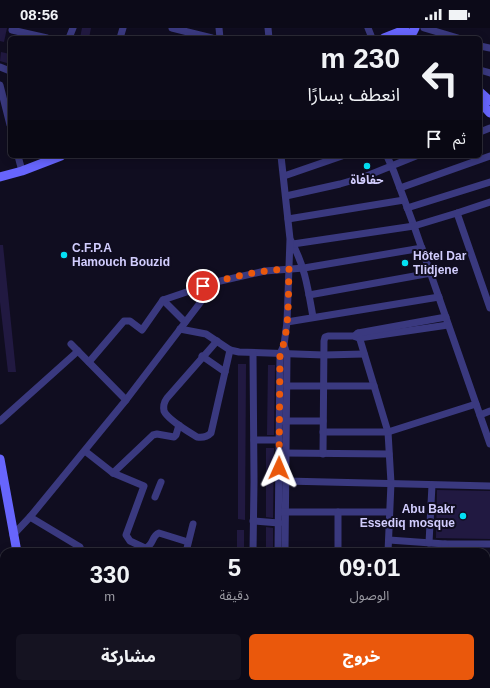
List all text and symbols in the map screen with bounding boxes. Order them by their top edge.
text: 08:56 [20,6,58,23]
text: 230 m [321,43,400,74]
icon: left [414,52,466,104]
text: انعطف يسارًا [308,85,400,105]
icon: arrive [423,128,445,150]
text: ثم [453,130,466,147]
marker: حفافاة [362,161,372,171]
place label: حفافاة [350,173,384,187]
place label: C.F.P.A Hamouch Bouzid [72,241,170,269]
place label: Hôtel Dar Tlidjene [413,249,467,277]
marker: C.F.P.A Hamouch Bouzid [59,250,69,260]
marker: Hôtel Dar Tlidjene [400,258,410,268]
pin [186,269,220,303]
icon: arrive [192,275,214,297]
position arrow [258,447,300,489]
place label: Abu Bakr Essediq mosque [360,502,455,530]
marker: Abu Bakr Essediq mosque [458,511,468,521]
text: 5 [228,554,241,581]
text: 09:01 [339,554,400,581]
text: 330 [90,561,130,588]
text: دقيقة [220,588,249,603]
text: الوصول [350,588,389,603]
text: m [104,589,115,604]
button: مشاركة [16,634,241,680]
button: خروج [249,634,474,680]

